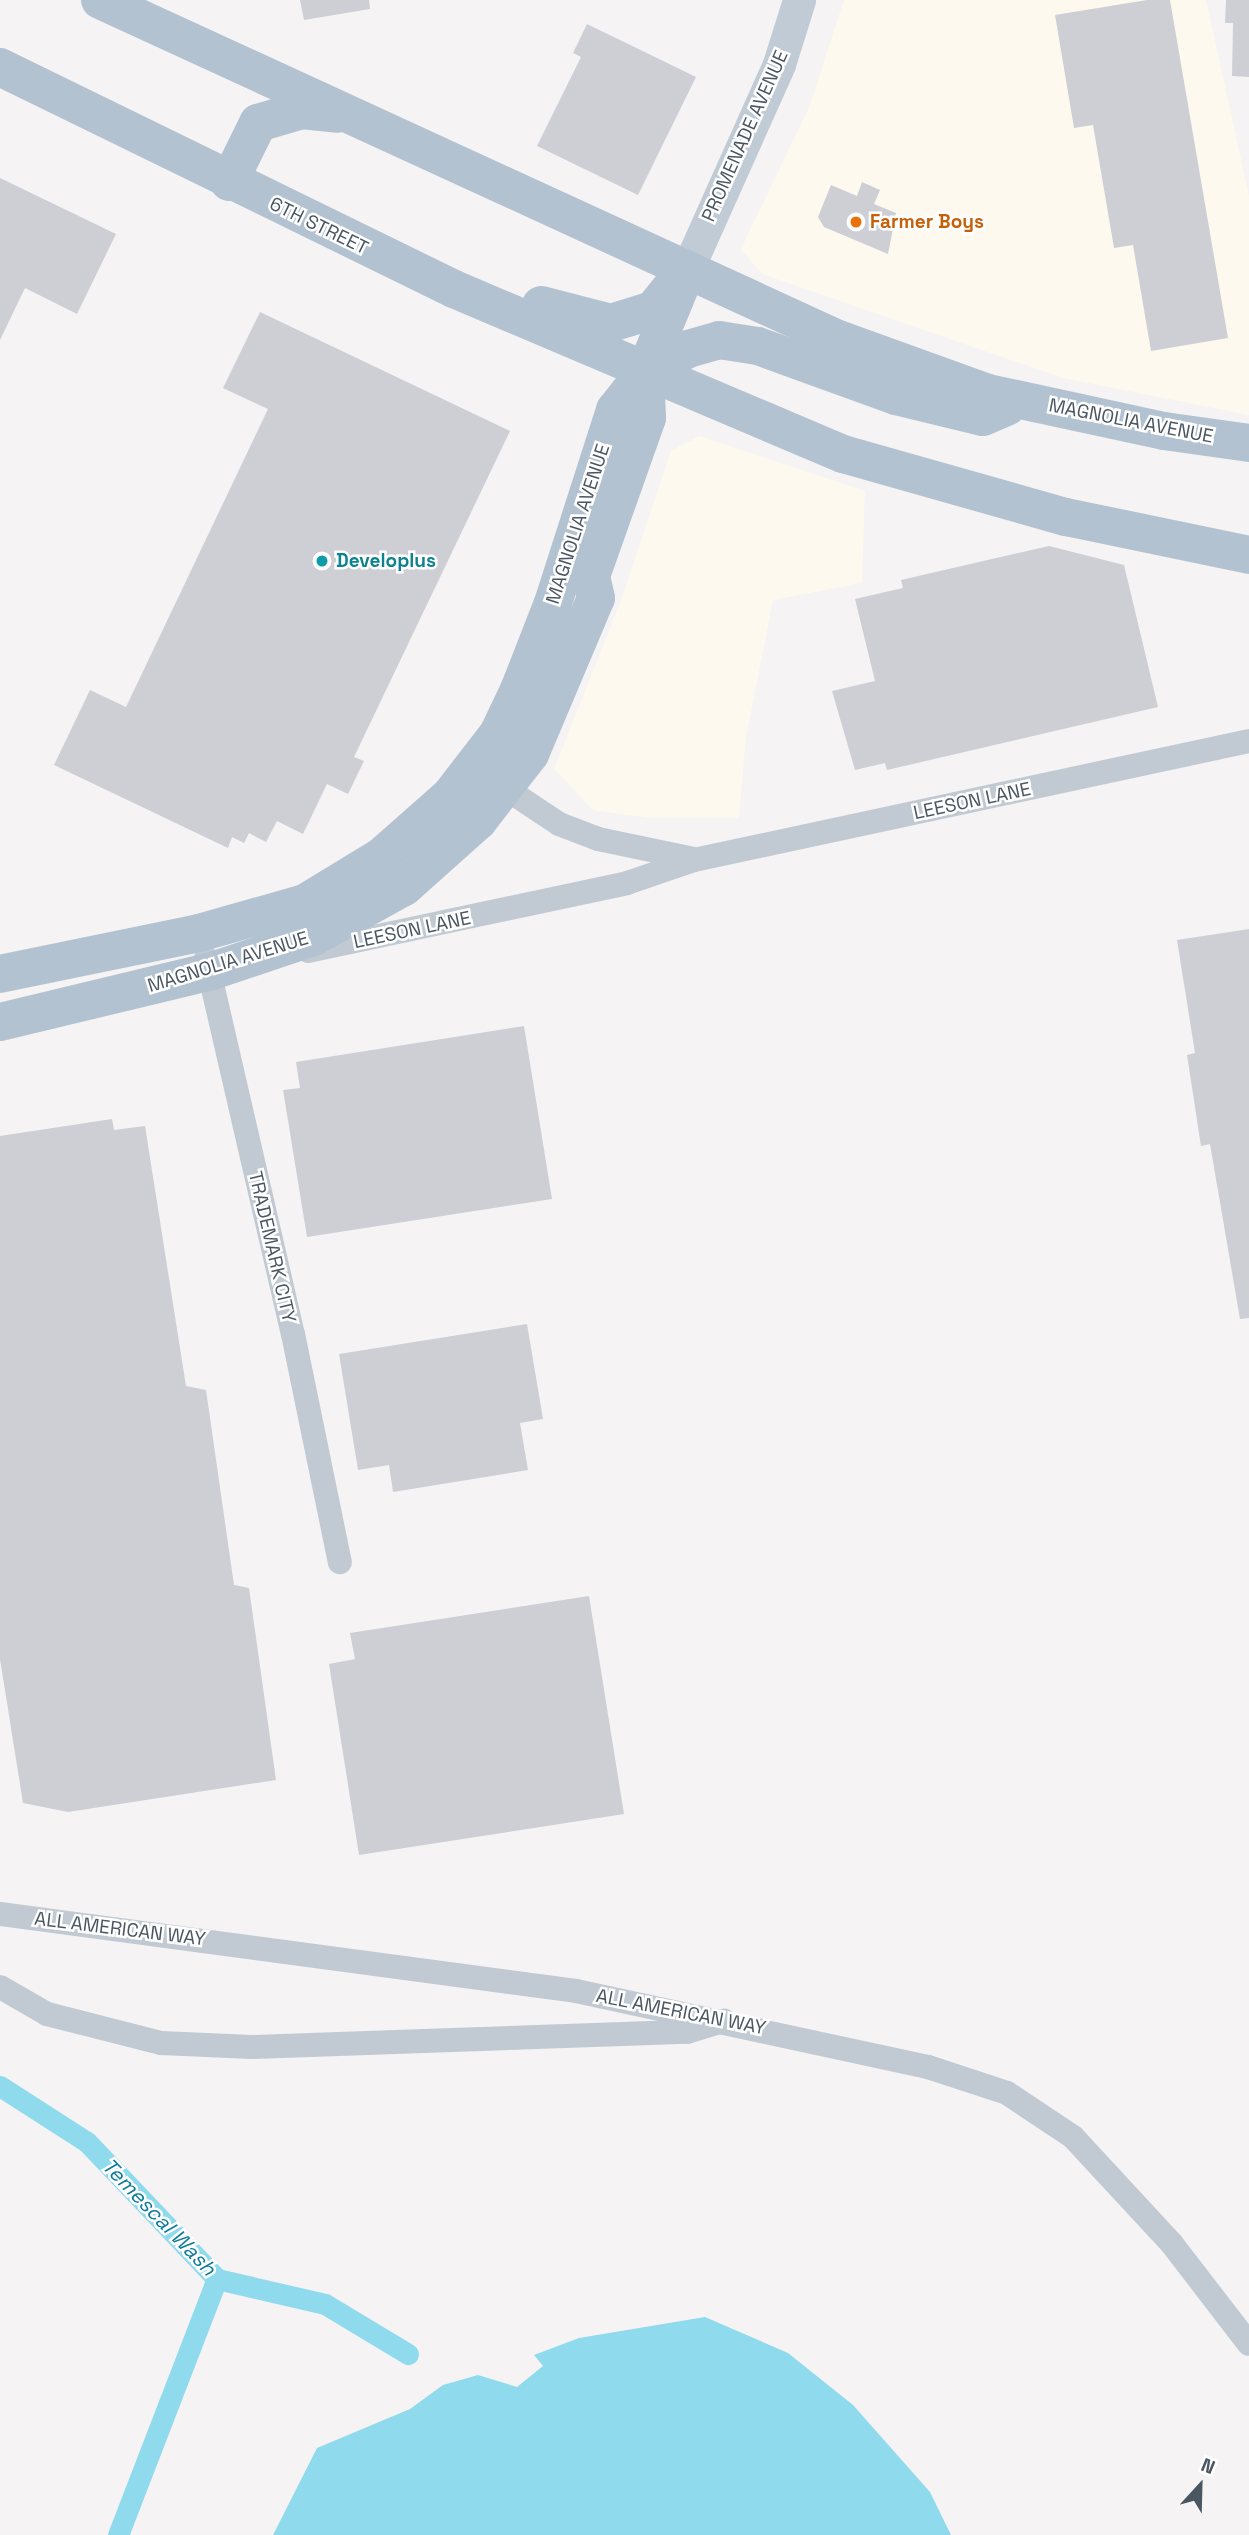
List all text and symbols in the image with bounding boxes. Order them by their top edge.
street label: PROMENADE AVENUE [697,47,793,225]
street label: 6TH STREET [266,192,372,260]
place label: Farmer Boys [870,211,984,233]
marker: Farmer Boys [848,214,864,230]
street label: MAGNOLIA AVENUE [1047,394,1215,448]
street label: MAGNOLIA AVENUE [541,441,615,607]
place label: Developlus [336,550,436,572]
marker: Developlus [314,553,330,569]
street label: LEESON LANE [911,777,1033,825]
street label: LEESON LANE [351,906,473,954]
street label: MAGNOLIA AVENUE [145,927,311,997]
street label: TRADEMARK CITY [243,1169,301,1325]
street label: ALL AMERICAN WAY [33,1907,207,1951]
street label: ALL AMERICAN WAY [594,1984,768,2040]
water label: Temescal Wash [97,2153,221,2281]
north arrow [1165,2451,1235,2521]
text: N [1197,2452,1219,2480]

